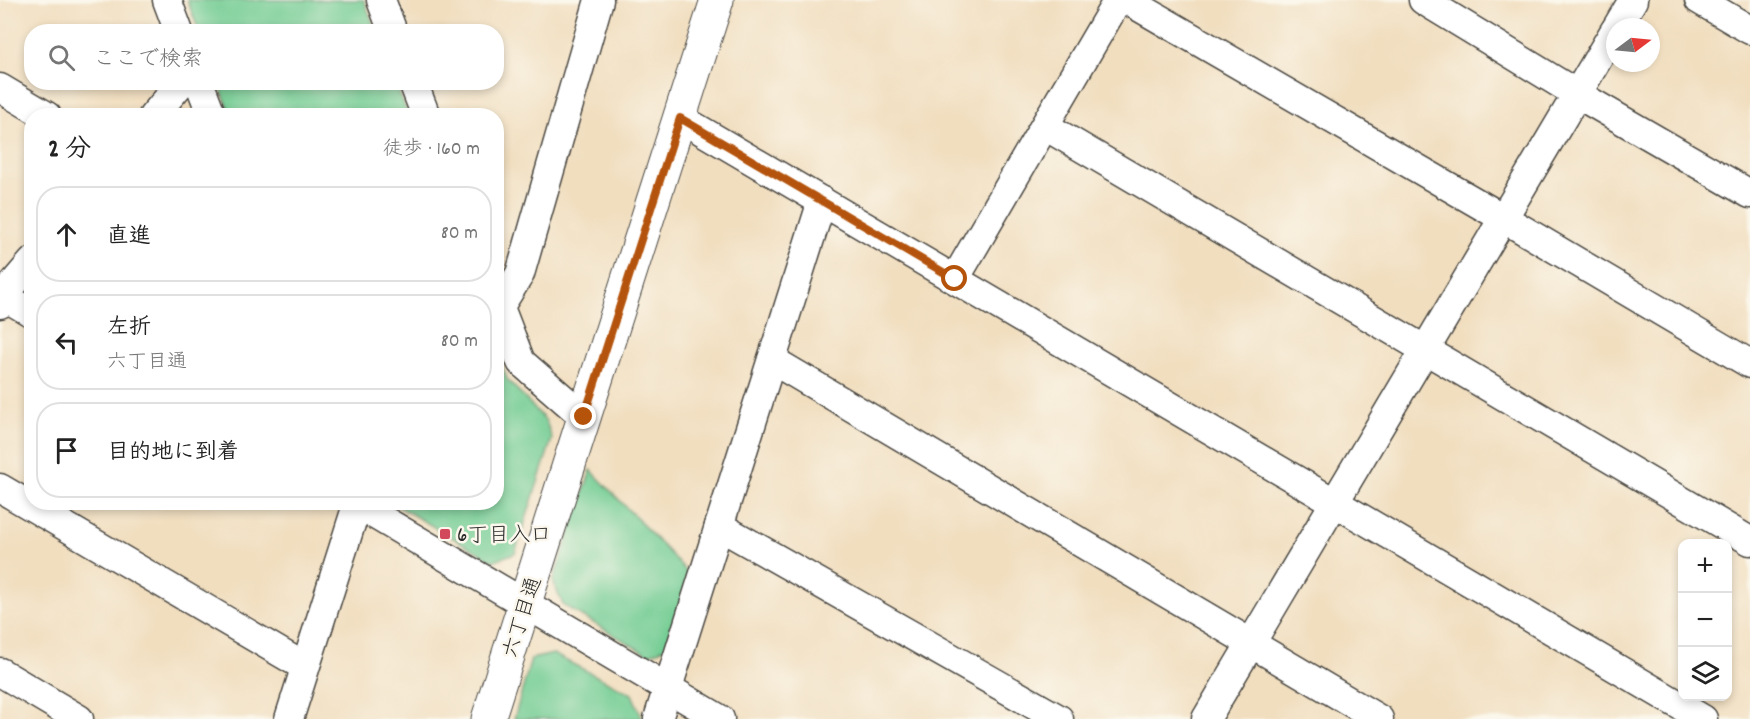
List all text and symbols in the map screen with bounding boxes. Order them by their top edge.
north arrow [1606,18,1660,72]
search box [24,24,504,90]
icon: search [45,41,78,74]
text: ここで検索 [93,45,203,76]
text: 2 分 [48,132,91,169]
text: 徒歩 · 160 m [383,136,480,164]
icon: ahead [50,218,83,251]
text: 80 m [441,220,478,248]
text: 直進 [107,222,151,253]
route start [941,265,967,291]
text: 左折 [107,313,151,344]
icon: left [50,326,83,359]
text: 80 m [441,328,478,356]
text: 六丁目通 [107,349,187,377]
route end [570,403,596,429]
icon: arrive [50,434,83,467]
text: 目的地に到着 [107,438,239,469]
place label: 6丁目入口 [457,522,551,552]
marker: 6丁目入口 [438,527,452,541]
map controls [1678,539,1732,701]
button: + [1678,539,1732,593]
street label: 六丁目通 [497,573,551,663]
button: − [1678,593,1732,647]
button: layers [1678,647,1732,701]

